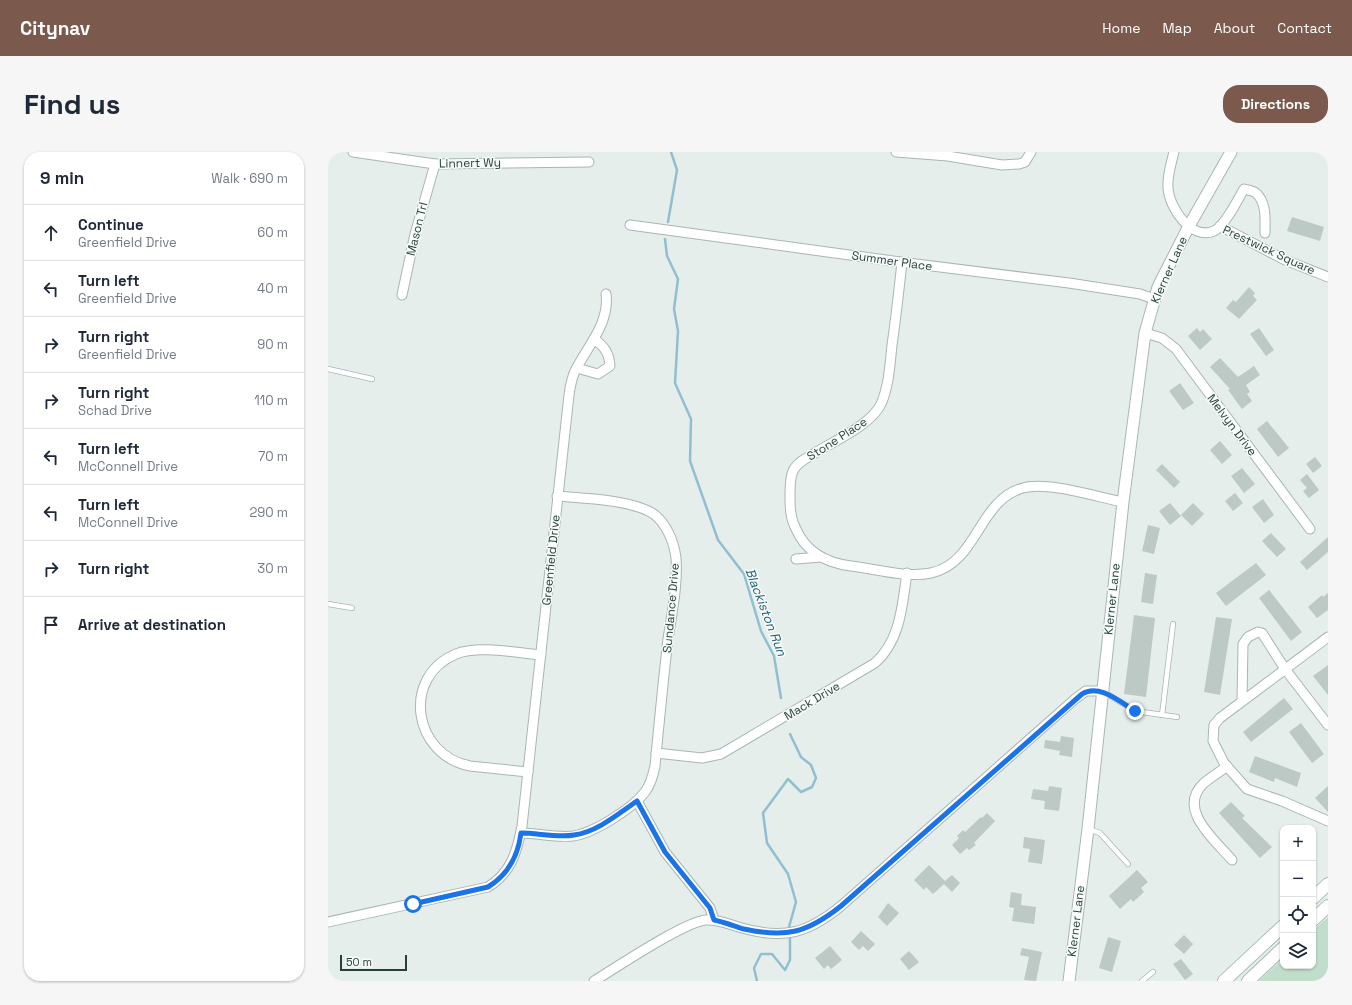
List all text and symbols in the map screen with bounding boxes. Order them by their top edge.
text: Citynav [20,16,90,41]
text: Home [1102,19,1140,37]
text: Map [1162,19,1192,37]
text: About [1214,19,1255,37]
text: Contact [1277,19,1332,37]
button: Directions [1223,85,1328,123]
text: Find us [24,86,121,122]
street label: Linnert Wy [439,154,501,172]
text: 9 min [40,167,84,189]
text: Walk · 690 m [211,170,288,187]
street label: Mason Trl [403,201,431,257]
text: Continue [78,215,144,234]
icon: ahead [40,222,62,244]
street label: Prestwick Square [1220,222,1318,278]
text: 60 m [257,224,288,241]
text: Greenfield Drive [78,234,177,251]
street label: Klerner Lane [1147,234,1191,306]
street label: Summer Place [851,247,933,275]
text: Turn left [78,271,140,290]
icon: left [40,278,62,300]
text: 40 m [257,280,288,297]
text: Greenfield Drive [78,290,177,307]
text: Turn right [78,327,149,346]
icon: right [40,334,62,356]
text: 90 m [257,336,288,353]
text: Greenfield Drive [78,346,177,363]
text: Turn right [78,383,149,402]
icon: right [40,390,62,412]
street label: Melvyn Drive [1204,391,1260,459]
text: 110 m [254,392,288,409]
text: Schad Drive [78,402,152,419]
street label: Stone Place [804,414,870,464]
text: Turn left [78,439,140,458]
icon: left [40,446,62,468]
text: 70 m [258,448,288,465]
text: McConnell Drive [78,458,178,475]
text: Turn left [78,495,140,514]
icon: left [40,502,62,524]
text: 290 m [249,504,288,521]
text: McConnell Drive [78,514,178,531]
street label: Greenfield Drive [538,514,564,606]
icon: right [40,558,62,580]
text: Turn right [78,559,149,578]
text: 30 m [257,560,288,577]
street label: Sundance Drive [659,562,683,654]
street label: Klerner Lane [1100,562,1124,636]
water label: Blackiston Run [741,566,791,659]
icon: arrive [40,614,62,636]
text: Arrive at destination [78,615,226,634]
street label: Mack Drive [781,678,843,724]
route end [1126,702,1144,720]
map controls [1280,825,1316,969]
button: + [1280,825,1316,861]
button: − [1280,861,1316,897]
street label: Klerner Lane [1064,884,1088,958]
route start [404,895,422,913]
button: locate [1280,897,1316,933]
button: layers [1280,933,1316,969]
scale bar [340,953,407,972]
text: 50 m [346,955,372,969]

